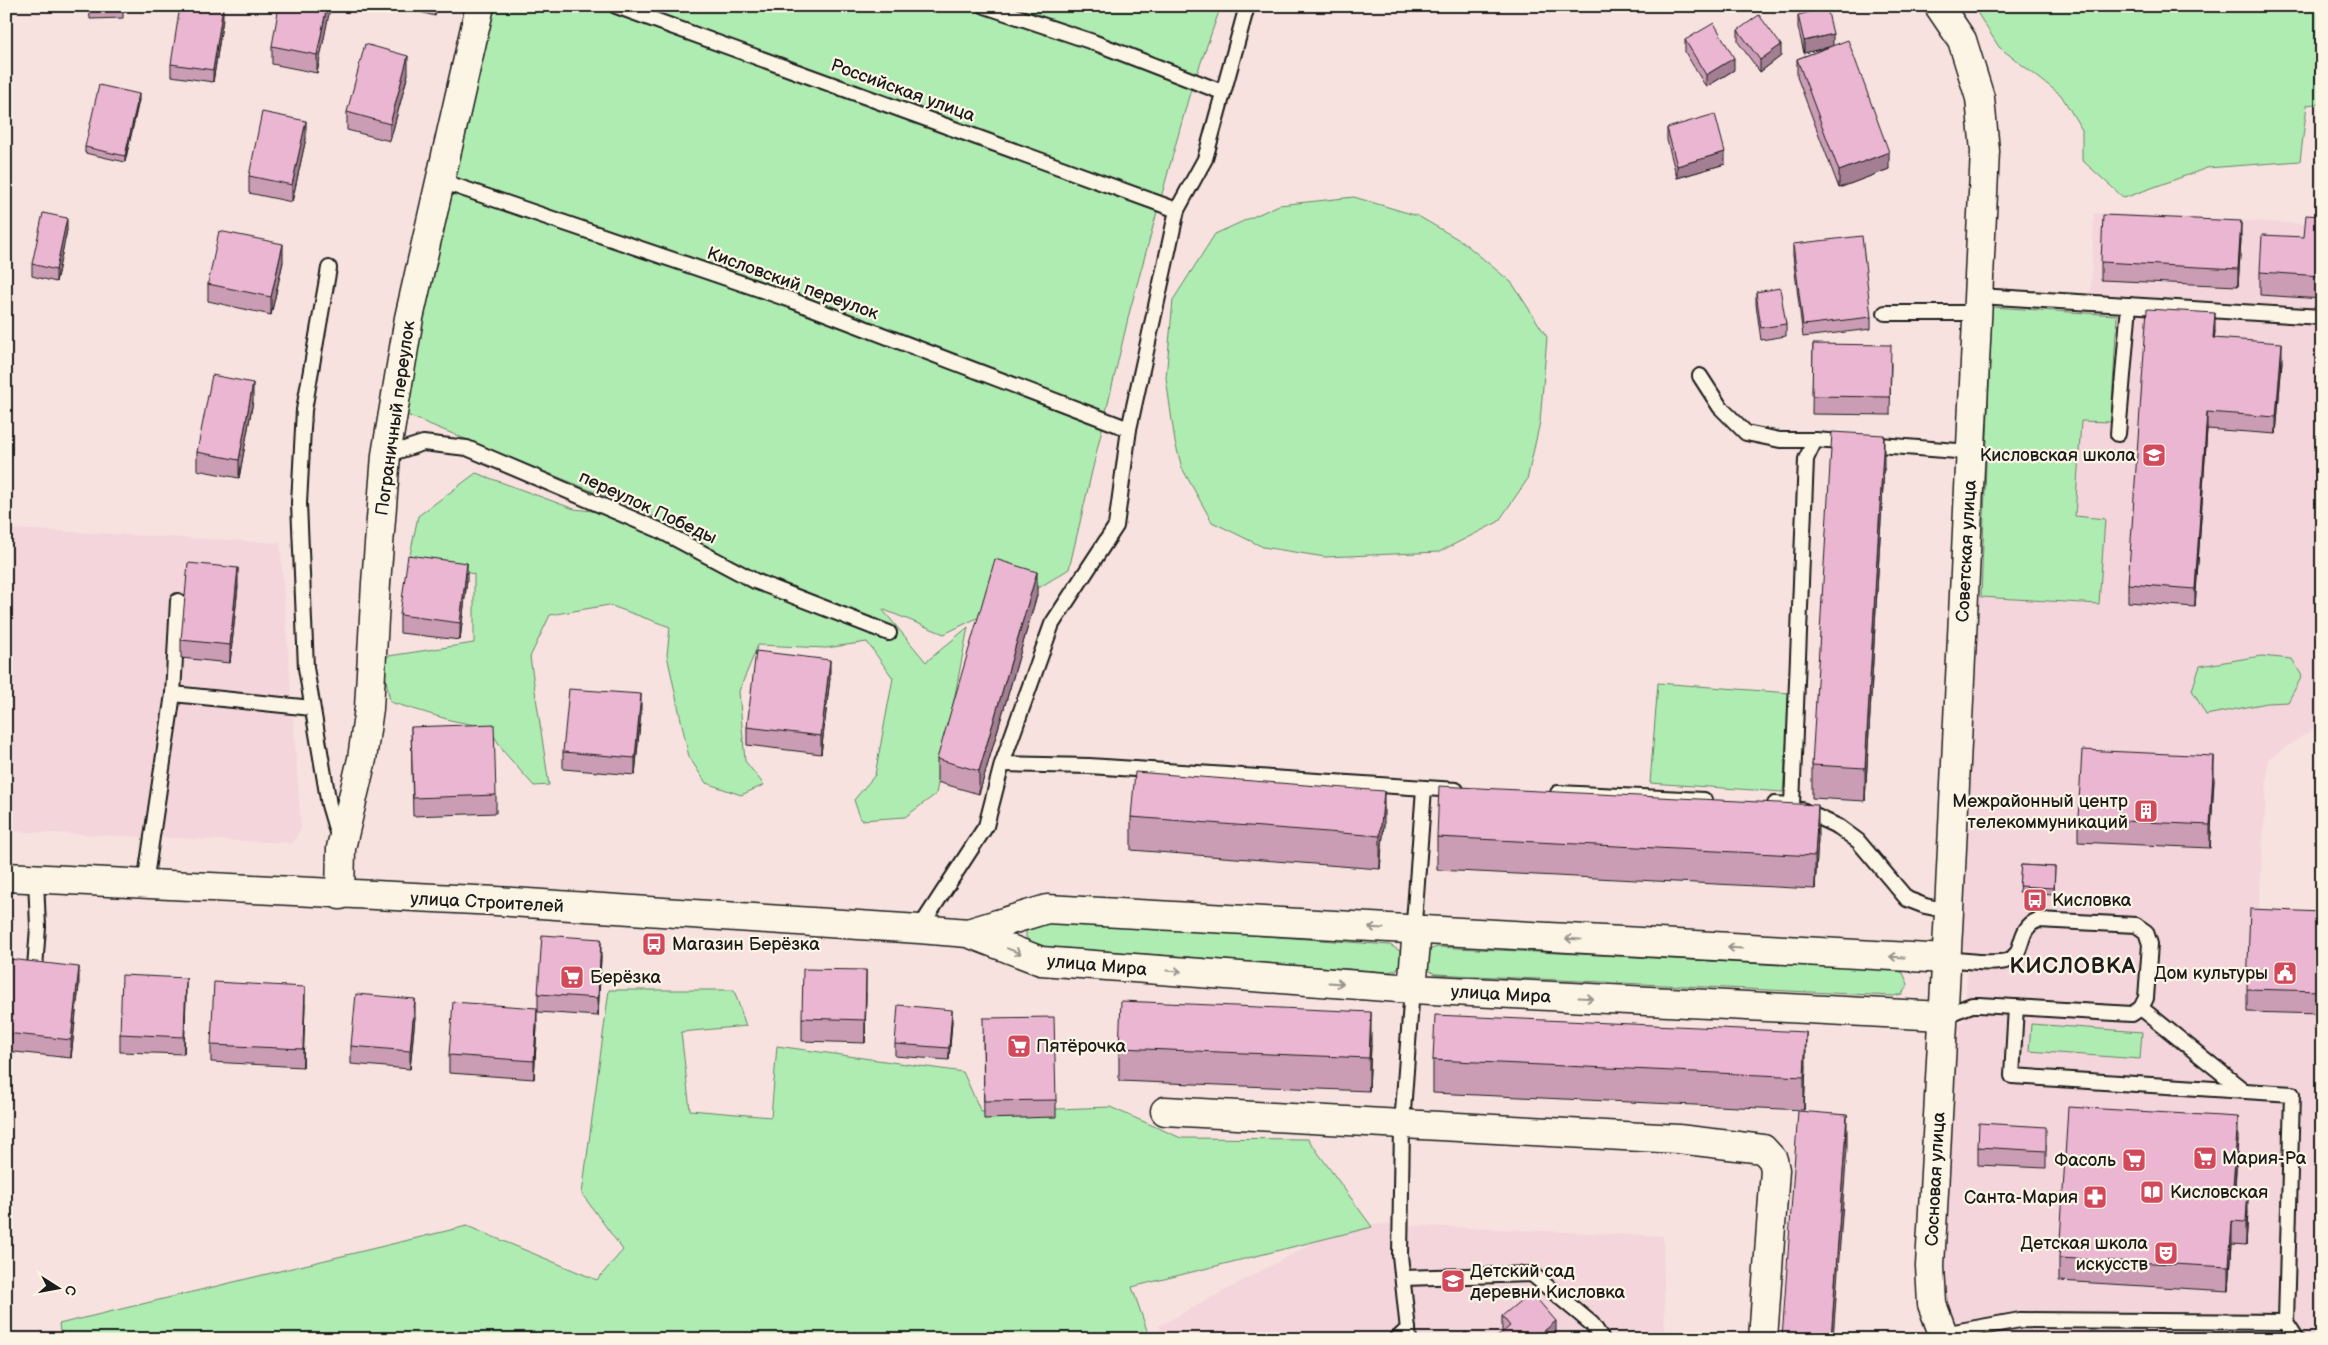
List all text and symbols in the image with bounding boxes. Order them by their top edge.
street label: Российская улица [828,55,978,126]
street label: Кисловский переулок [704,243,882,324]
street label: Пограничный переулок [371,319,420,517]
school or university icon: Кисловская школа [2141,442,2167,468]
place label: Кисловская школа [1980,445,2136,466]
street label: переулок Победы [576,466,720,549]
street label: Советская улица [1952,479,1981,623]
place label: Межрайонный центр телекоммуникаций [1952,791,2128,833]
building icon: Межрайонный центр телекоммуникаций [2133,798,2159,824]
bus stop icon: Кисловка [2022,887,2048,913]
street label: улица Строителей [410,888,564,917]
place label: Кисловка [2052,890,2132,911]
one-way arrow [1368,923,1384,932]
bus stop icon: Магазин Берёзка [641,931,667,957]
place label: Магазин Берёзка [672,934,820,955]
one-way arrow [1565,934,1581,943]
one-way arrow [1727,943,1743,952]
one-way arrow [1006,947,1021,956]
street label: улица Мира [1046,951,1148,980]
one-way arrow [1890,952,1906,961]
district label: КИСЛОВКА [2010,953,2136,980]
public building icon: Дом культуры [2272,960,2298,986]
place label: Дом культуры [2154,963,2268,984]
supermarket icon: Берёзка [559,964,585,990]
place label: Берёзка [590,967,661,988]
one-way arrow [1166,967,1182,976]
one-way arrow [1328,979,1344,988]
street label: улица Мира [1450,981,1552,1008]
one-way arrow [1577,993,1593,1002]
supermarket icon: Пятёрочка [1006,1033,1032,1059]
place label: Пятёрочка [1036,1036,1127,1057]
street label: Сосновая улица [1921,1111,1950,1247]
supermarket icon: Мария-Ра [2192,1145,2218,1171]
supermarket icon: Фасоль [2121,1147,2147,1173]
place label: Мария-Ра [2222,1148,2307,1169]
place label: Фасоль [2054,1150,2116,1171]
library icon: Кисловская [2139,1179,2165,1205]
place label: Кисловская [2170,1182,2268,1203]
pharmacy icon: Санта-Мария [2082,1184,2108,1210]
place label: Санта-Мария [1964,1187,2078,1208]
place label: Детская школа искусств [2020,1233,2149,1275]
theatre icon: Детская школа искусств [2153,1240,2179,1266]
place label: Детский сад деревни Кисловка [1470,1261,1625,1303]
north arrow [32,1262,82,1312]
school or university icon: Детский сад деревни Кисловка [1440,1268,1466,1294]
text: С [61,1284,80,1297]

